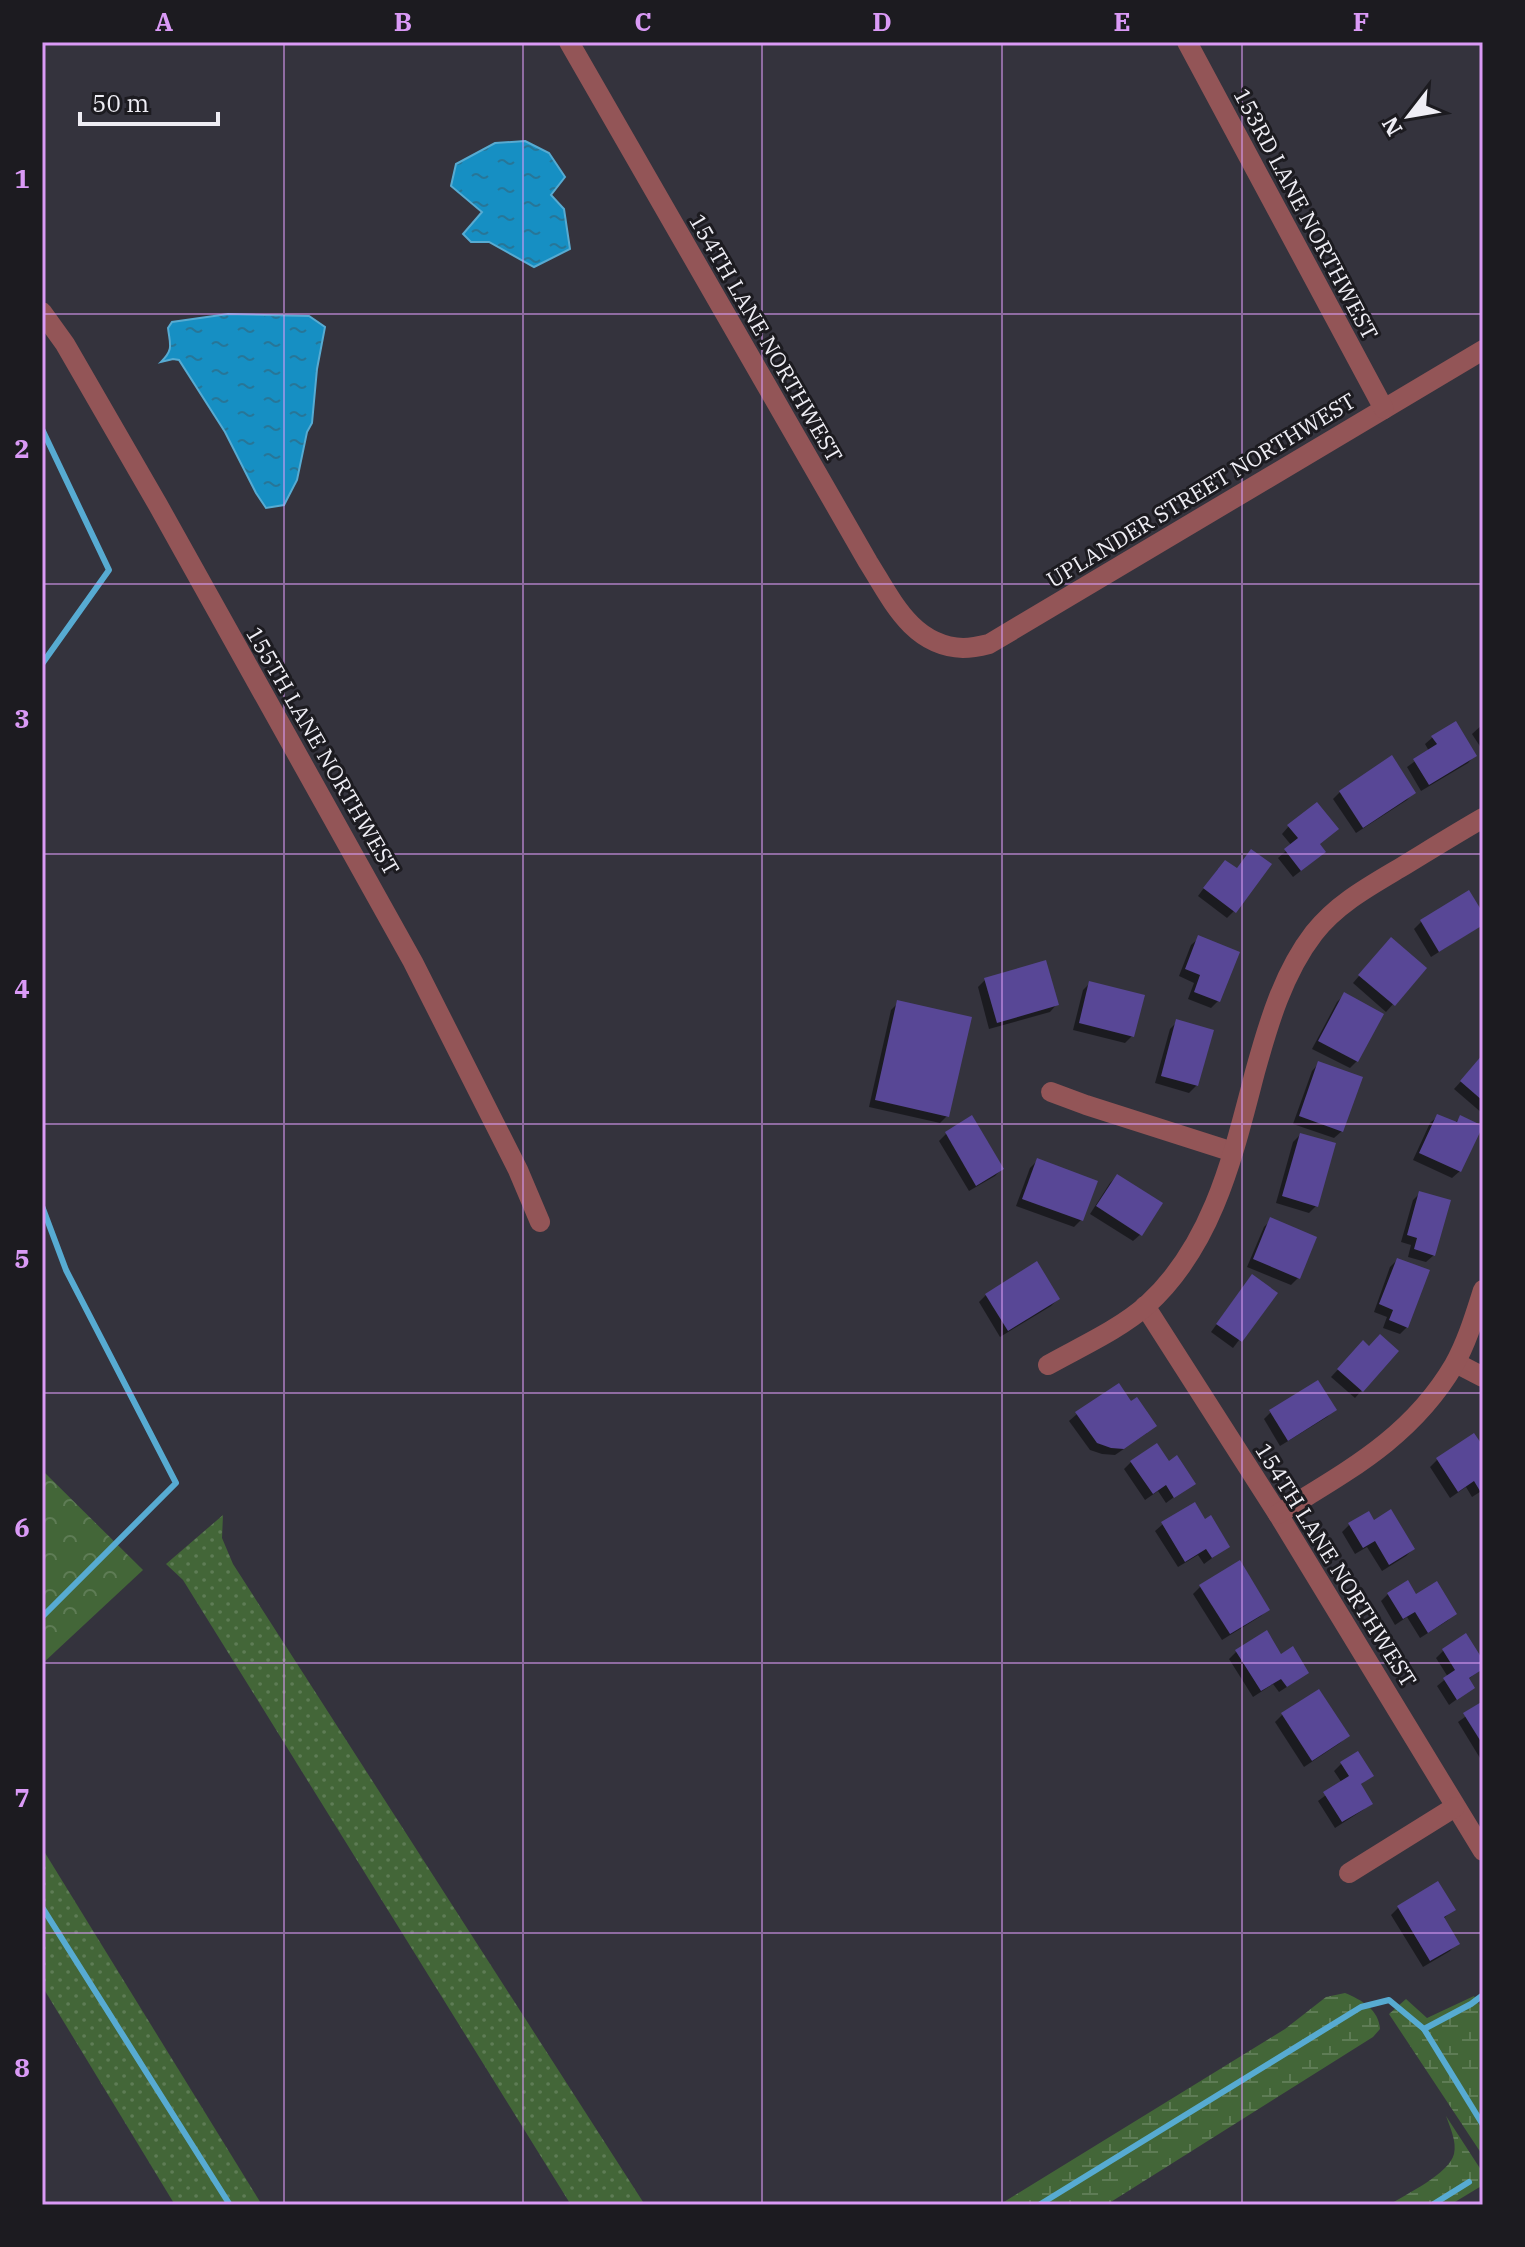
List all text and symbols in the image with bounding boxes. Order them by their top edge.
text: A [155,4,173,38]
text: B [394,4,412,38]
text: C [634,4,652,38]
text: D [872,4,892,38]
text: E [1113,4,1131,38]
text: F [1353,4,1369,38]
scale bar [80,76,218,126]
north arrow [1369,76,1449,156]
street label: 153RD LANE NORTHWEST [1228,83,1385,345]
text: 50 m [92,87,149,119]
text: N [1375,112,1408,141]
text: 1 [14,161,30,195]
street label: 154TH LANE NORTHWEST [683,208,850,467]
street label: UPLANDER STREET NORTHWEST [1041,386,1361,594]
text: 2 [14,431,30,465]
street label: 155TH LANE NORTHWEST [240,621,407,880]
text: 3 [14,701,30,735]
text: 4 [14,971,30,1005]
text: 5 [14,1241,30,1275]
street label: 154TH LANE NORTHWEST [1249,1437,1424,1692]
text: 6 [14,1510,30,1544]
text: 7 [14,1780,30,1814]
text: 8 [14,2050,30,2084]

